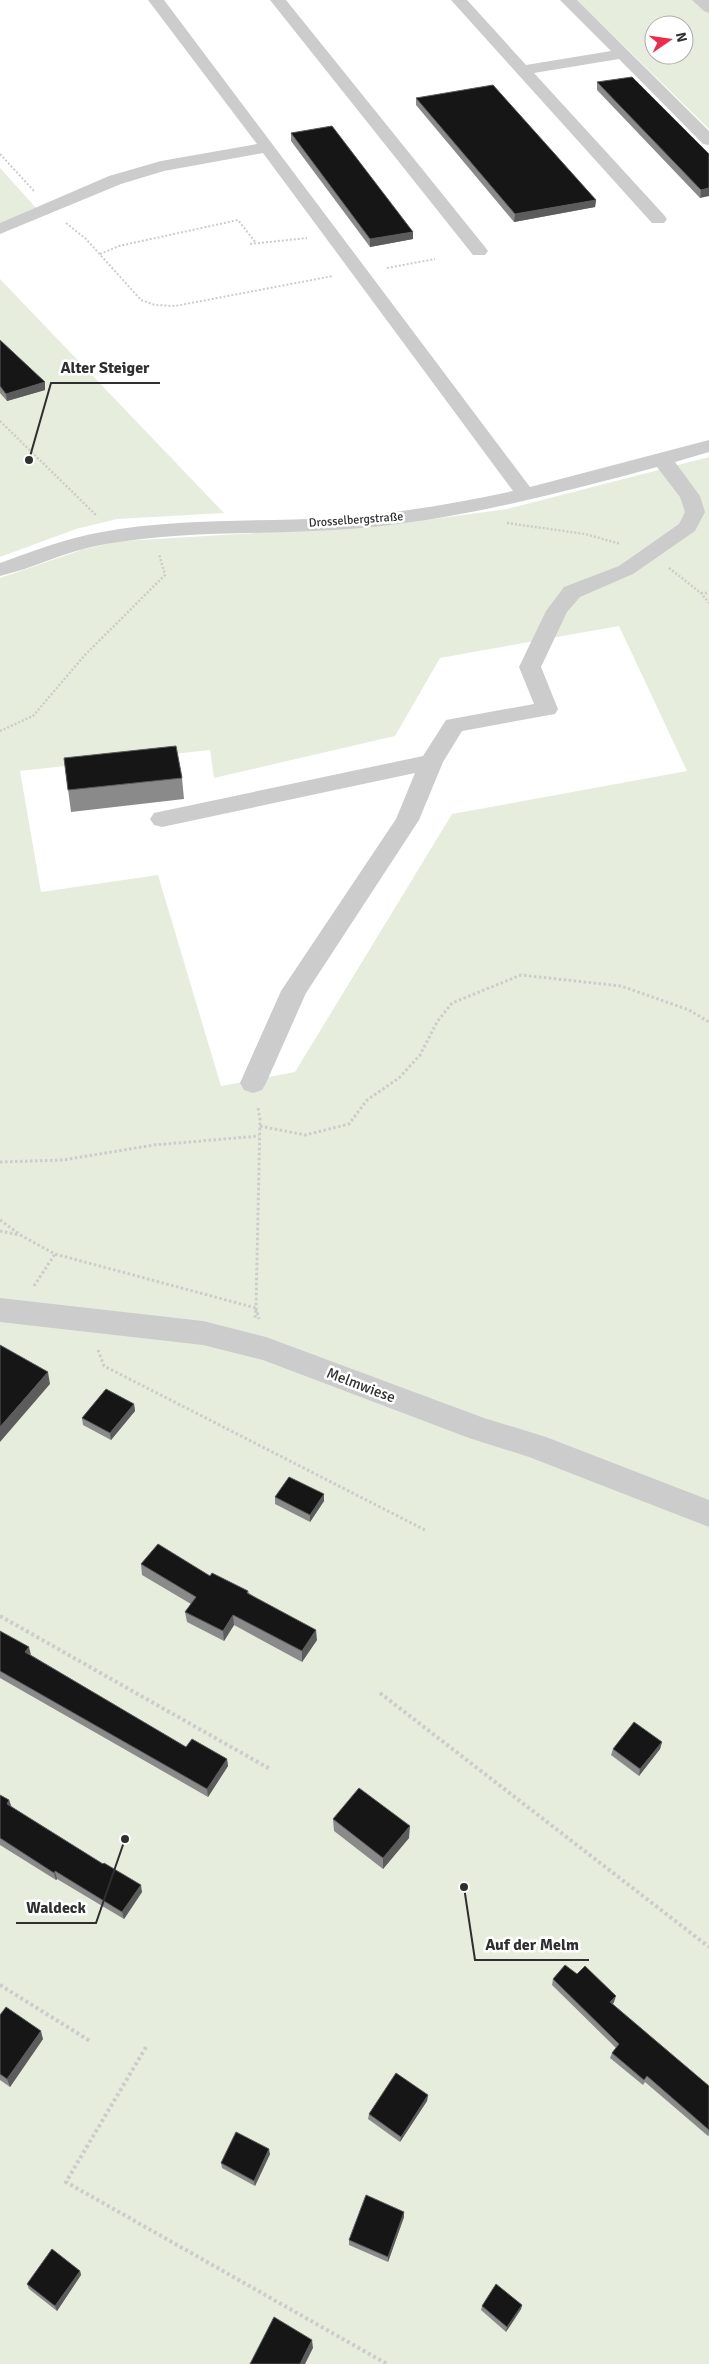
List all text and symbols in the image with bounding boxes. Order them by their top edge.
north arrow [644,15,694,65]
text: N [672,31,691,44]
callout: Alter Steiger [51,352,160,383]
text: Alter Steiger [61,358,150,378]
street label: Drosselbergstraße [308,509,404,531]
street label: Melmwiese [324,1364,398,1406]
callout: Waldeck [16,1892,96,1923]
text: Waldeck [26,1898,86,1918]
callout: Auf der Melm [475,1929,589,1960]
text: Auf der Melm [485,1935,579,1955]

